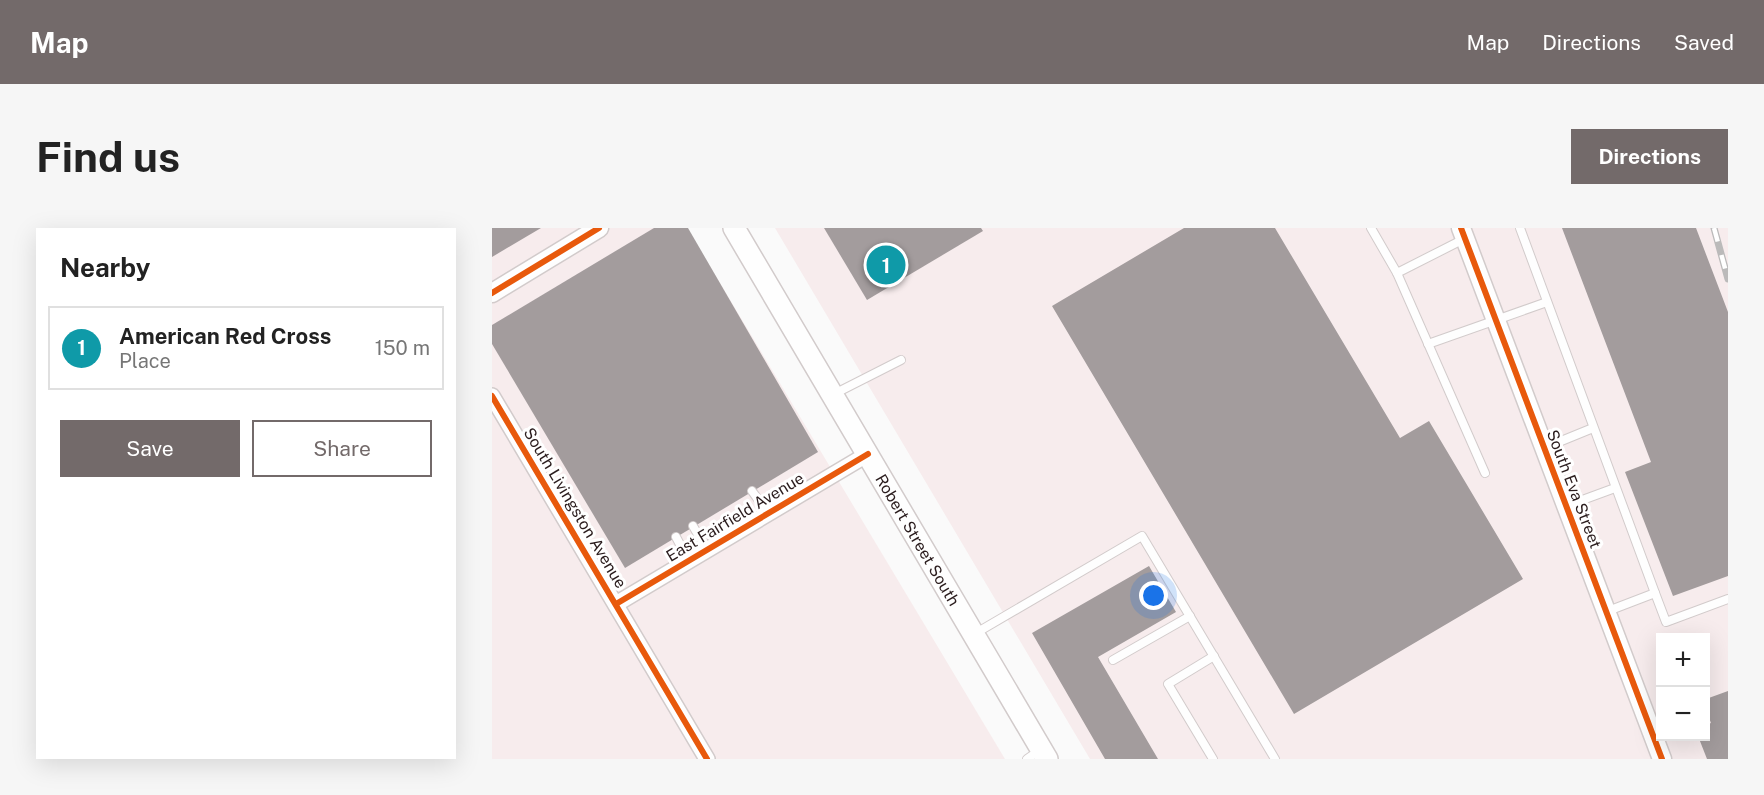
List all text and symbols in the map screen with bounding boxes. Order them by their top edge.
text: Map [30,26,89,59]
text: Map [1467,30,1509,55]
text: Directions [1542,30,1641,55]
text: Saved [1674,30,1734,55]
button: Directions [1571,129,1728,184]
text: Find us [36,132,180,181]
pin: 1 [866,243,906,288]
text: Nearby [60,252,150,283]
text: American Red Cross [119,323,331,349]
text: 1 [77,336,86,360]
text: 150 m [375,336,430,360]
text: Place [119,349,171,373]
button: Save [60,420,240,477]
button: Share [252,420,432,477]
street label: South Livingston Avenue [520,424,630,592]
street label: South Eva Street [1543,427,1605,551]
street label: East Fairfield Avenue [663,468,807,566]
street label: Robert Street South [872,471,964,609]
your location [1139,581,1168,610]
map controls [1656,633,1710,741]
button: + [1656,633,1710,687]
button: − [1656,687,1710,741]

